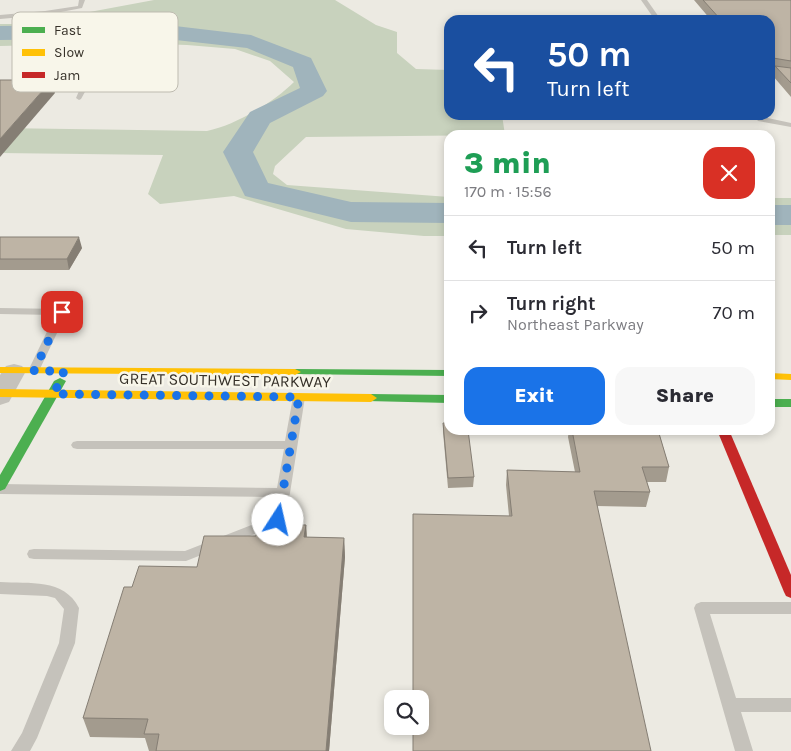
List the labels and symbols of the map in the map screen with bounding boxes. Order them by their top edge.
legend [12,12,178,92]
text: Fast [54,22,81,39]
text: Slow [54,44,84,61]
text: Jam [54,67,80,84]
pin [41,291,83,333]
street label: GREAT SOUTHWEST PARKWAY [119,369,331,391]
position arrow [251,493,303,545]

